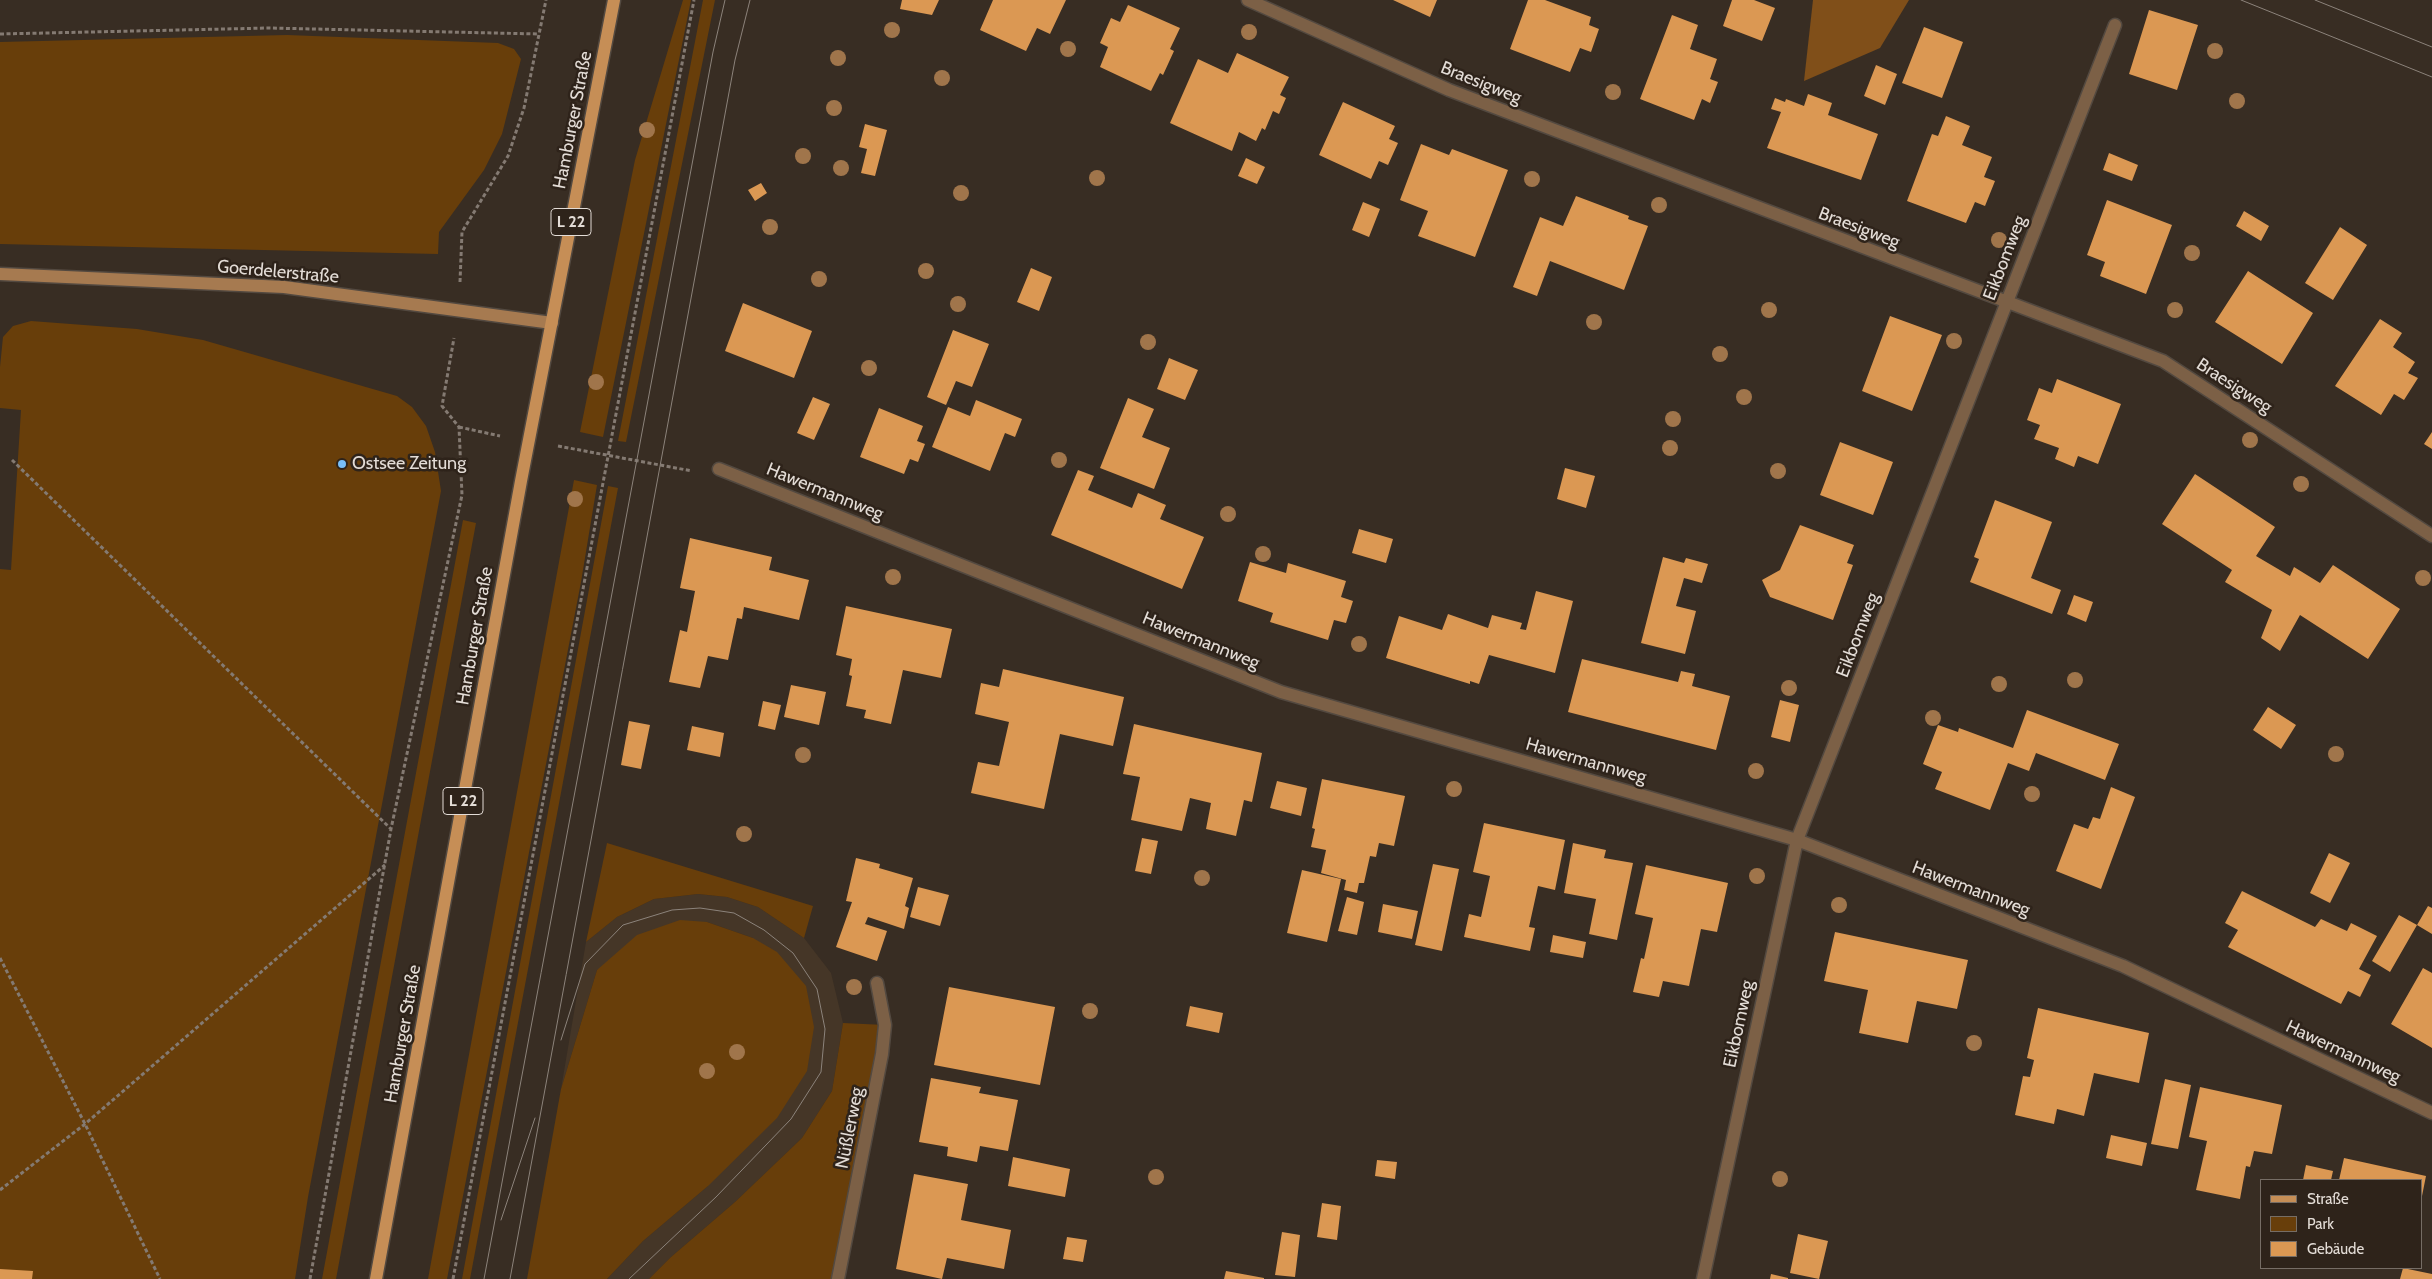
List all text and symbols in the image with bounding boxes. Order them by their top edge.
street label: Hamburger Straße [549,49,597,191]
street label: Braesigweg [1437,57,1525,109]
street label: Braesigweg [1815,203,1903,253]
road number: L 22 [551,208,591,236]
street label: Eikbomweg [1979,213,2031,303]
street label: Goerdelerstraße [216,256,340,288]
street label: Braesigweg [2192,354,2276,418]
place label: Ostsee Zeitung [352,453,466,475]
marker: Ostsee Zeitung [336,458,348,470]
street label: Hawermannweg [763,459,887,525]
street label: Hamburger Straße [452,565,498,707]
street label: Eikbomweg [1832,590,1884,680]
street label: Hawermannweg [1139,608,1263,674]
street label: Hawermannweg [1523,733,1649,789]
road number: L 22 [443,788,483,814]
street label: Hawermannweg [1909,857,2033,921]
street label: Hamburger Straße [380,963,426,1105]
street label: Eikbomweg [1719,978,1759,1070]
street label: Hawermannweg [2282,1016,2404,1088]
street label: Nüßlerweg [832,1085,868,1171]
legend [2260,1179,2422,1269]
text: Straße [2307,1190,2349,1208]
text: Park [2307,1215,2334,1233]
text: Gebäude [2307,1240,2364,1258]

